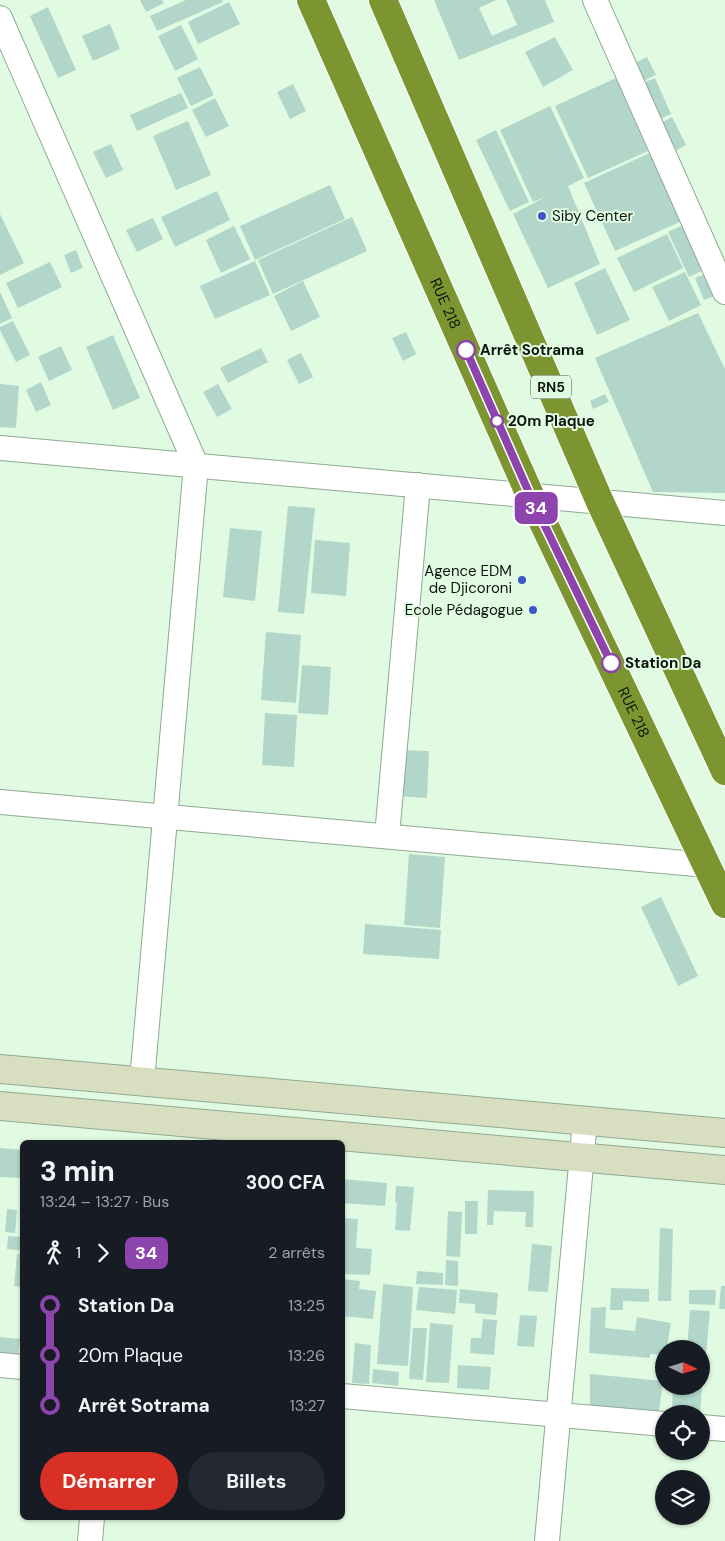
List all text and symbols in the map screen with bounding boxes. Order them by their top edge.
place label: Siby Center [552,206,633,226]
marker: Siby Center [536,210,548,222]
street label: RUE 218 [425,275,465,332]
marker: Arrêt Sotrama [456,340,476,360]
place label: Arrêt Sotrama [480,340,584,360]
road number: RN5 [531,376,571,398]
place label: 20m Plaque [508,411,595,431]
marker: 20m Plaque [490,414,504,428]
line badge: 34 [514,492,558,524]
text: 34 [525,496,547,520]
place label: Agence EDM de Djicoroni [424,561,512,598]
marker: Agence EDM de Djicoroni [516,574,528,586]
place label: Ecole Pédagogue [405,600,523,620]
marker: Ecole Pédagogue [527,604,539,616]
marker: Station Da [601,653,621,673]
place label: Station Da [625,653,701,673]
street label: RUE 218 [613,684,654,741]
text: 3 min [40,1153,115,1190]
text: 300 CFA [246,1170,325,1195]
text: 13:24 – 13:27 · Bus [40,1191,169,1212]
icon: walk [40,1239,68,1267]
icon: forward [89,1239,117,1267]
text: 34 [135,1241,158,1265]
text: 1 [76,1242,81,1263]
text: 2 arrêts [268,1242,325,1263]
text: Station Da [78,1293,175,1318]
text: 13:25 [288,1295,325,1316]
north arrow [655,1340,710,1395]
map controls [655,1340,710,1525]
text: 20m Plaque [78,1343,183,1368]
text: 13:26 [288,1345,325,1366]
text: Arrêt Sotrama [78,1393,210,1418]
text: 13:27 [290,1395,325,1416]
button: locate [655,1405,710,1460]
button: Démarrer [40,1452,178,1510]
button: Billets [188,1452,325,1510]
button: layers [655,1470,710,1525]

